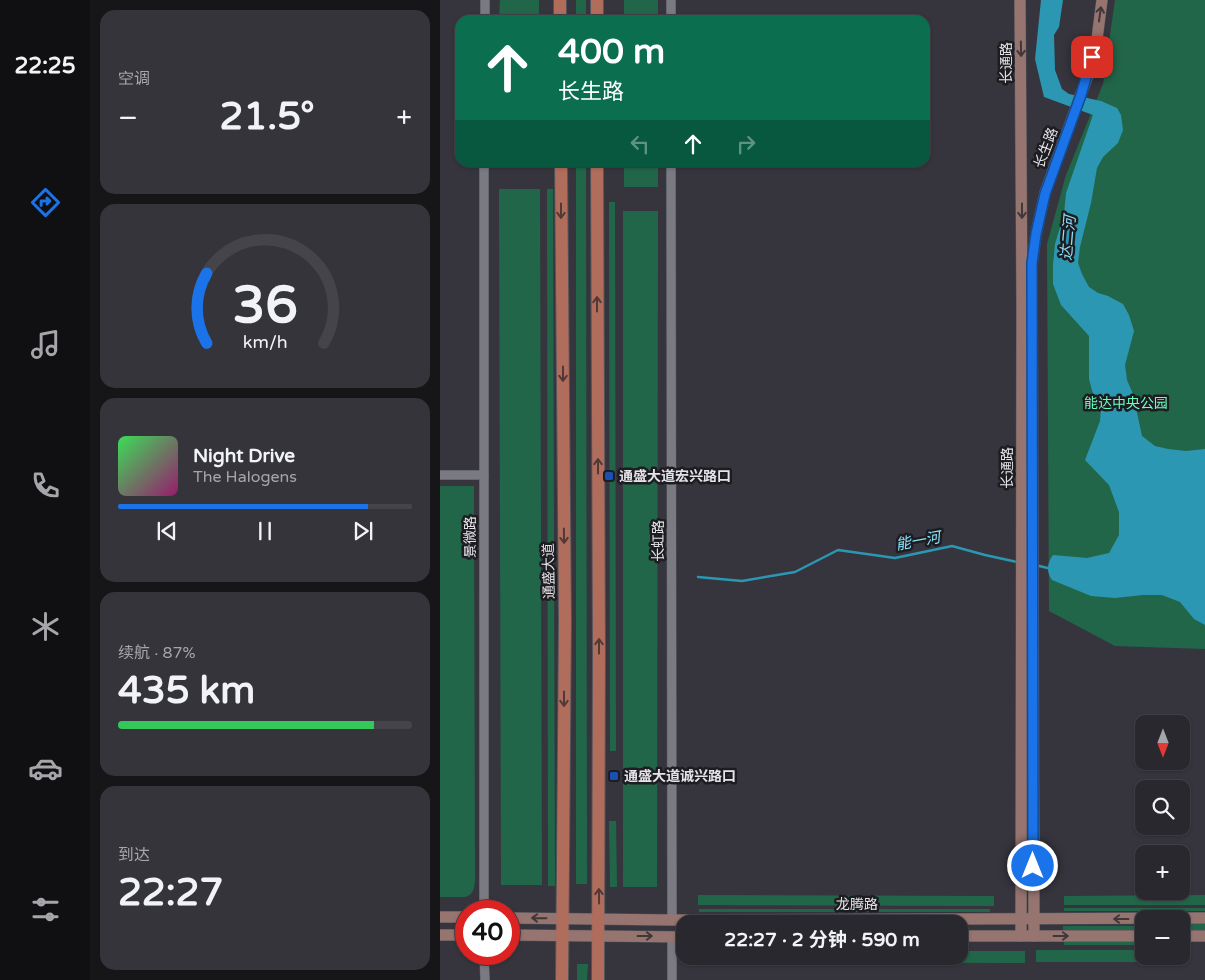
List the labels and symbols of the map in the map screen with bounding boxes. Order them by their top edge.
one-way arrow [1095,6,1105,22]
pin [1071,36,1113,78]
one-way arrow [1016,40,1026,56]
street label: 长通路 [998,42,1015,84]
street label: 长生路 [1031,125,1061,171]
one-way arrow [1017,202,1027,219]
one-way arrow [557,203,566,219]
water label: 达二河 [1057,212,1079,261]
one-way arrow [593,296,602,312]
one-way arrow [558,365,568,381]
park label: 能达中央公园 [1084,395,1168,412]
street label: 长通路 [999,447,1016,489]
one-way arrow [593,459,603,475]
place label: 通盛大道宏兴路口 [619,468,731,485]
marker: 通盛大道宏兴路口 [603,470,615,482]
street label: 景微路 [462,516,479,558]
street label: 长虹路 [650,520,667,562]
one-way arrow [559,528,569,544]
water label: 能一河 [894,528,945,554]
street label: 通盛大道 [540,543,558,599]
one-way arrow [594,639,604,655]
one-way arrow [559,690,569,706]
north arrow [1135,715,1190,770]
place label: 通盛大道诚兴路口 [624,768,736,785]
marker: 通盛大道诚兴路口 [608,770,620,782]
position arrow [1006,839,1058,891]
one-way arrow [594,889,604,905]
street label: 龙腾路 [836,896,878,913]
speed limit sign: 40 [455,900,520,965]
one-way arrow [531,914,547,923]
one-way arrow [1114,914,1130,924]
one-way arrow [1052,931,1069,941]
one-way arrow [637,932,653,941]

